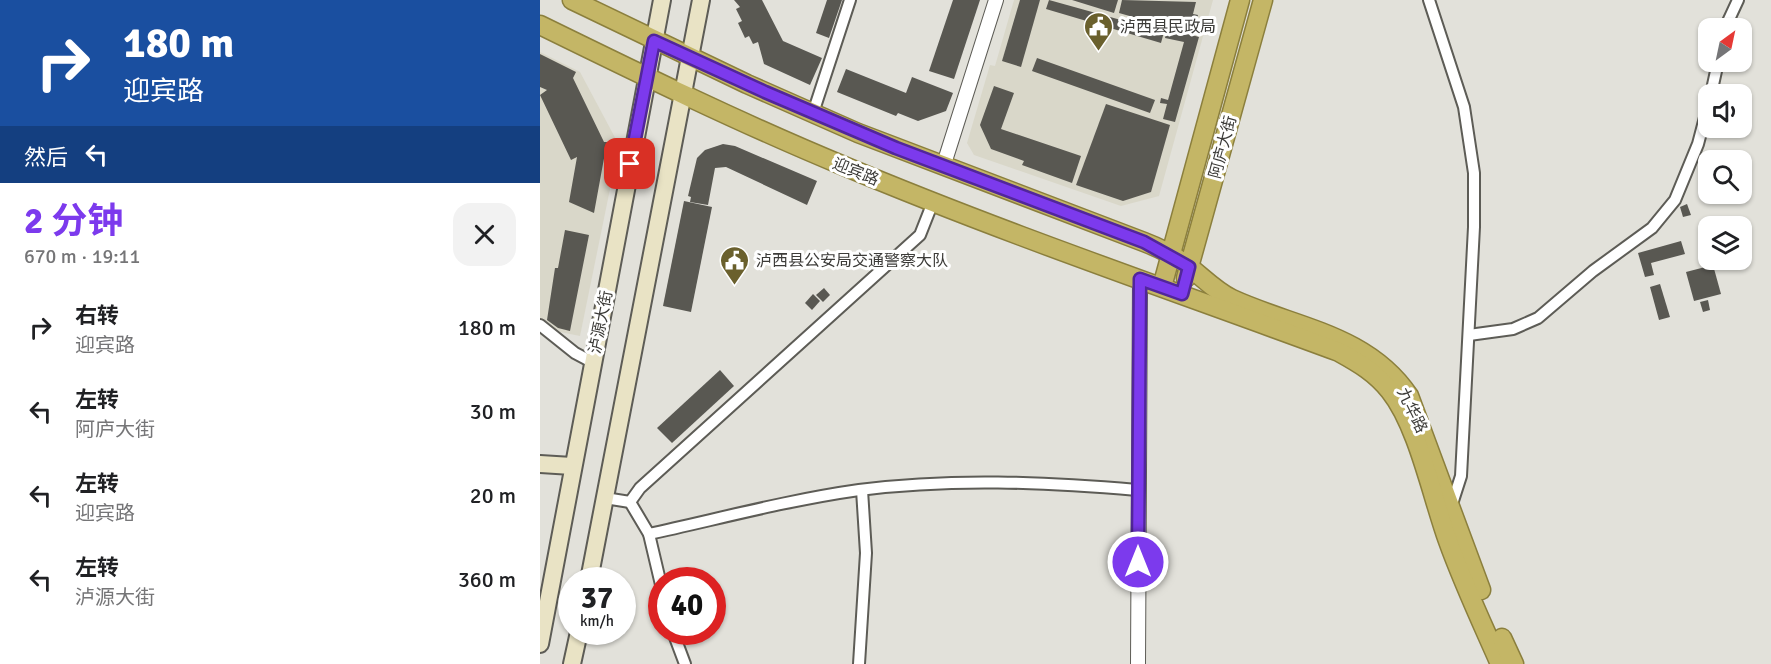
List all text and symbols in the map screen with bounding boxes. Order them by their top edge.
public building icon: 泸西县民政局 [1083,10,1115,52]
place label: 泸西县民政局 [1120,17,1216,37]
text: 180 m [123,18,234,69]
north arrow [1698,18,1752,72]
map controls [1698,18,1752,270]
icon: right [24,24,102,102]
text: 迎宾路 [123,75,204,108]
button: sound [1698,84,1752,138]
street label: 阿庐大街 [1205,114,1241,181]
icon: left [80,138,113,171]
pin [604,138,655,189]
text: 然后 [24,144,68,171]
icon: arrive [613,147,646,180]
button: search [1698,150,1752,204]
street label: 迎宾路 [830,154,882,190]
text: 2 分钟 [24,199,123,244]
button: close [453,203,516,266]
button: layers [1698,216,1752,270]
text: 670 m · 19:11 [24,244,140,269]
public building icon: 泸西县公安局交通警察大队 [719,244,751,286]
place label: 泸西县公安局交通警察大队 [756,251,948,271]
street label: 泸源大街 [585,289,617,356]
text: 右转 [75,302,119,329]
icon: right [24,311,57,344]
text: 180 m [458,314,516,341]
text: 迎宾路 [75,333,135,358]
street label: 九华路 [1393,384,1432,436]
text: 左转 [75,386,119,413]
icon: left [24,395,57,428]
text: 30 m [470,398,516,425]
text: 阿庐大街 [75,417,155,442]
text: 左转 [75,470,119,497]
icon: left [24,479,57,512]
text: 20 m [470,482,516,509]
text: 迎宾路 [75,501,135,526]
position arrow [1106,530,1170,594]
text: 左转 [75,554,119,581]
icon: left [24,563,57,596]
text: 360 m [458,566,516,593]
speed limit sign: 40 [648,567,726,645]
text: 37 [581,580,613,617]
text: 泸源大街 [75,585,155,610]
text: km/h [580,612,614,630]

